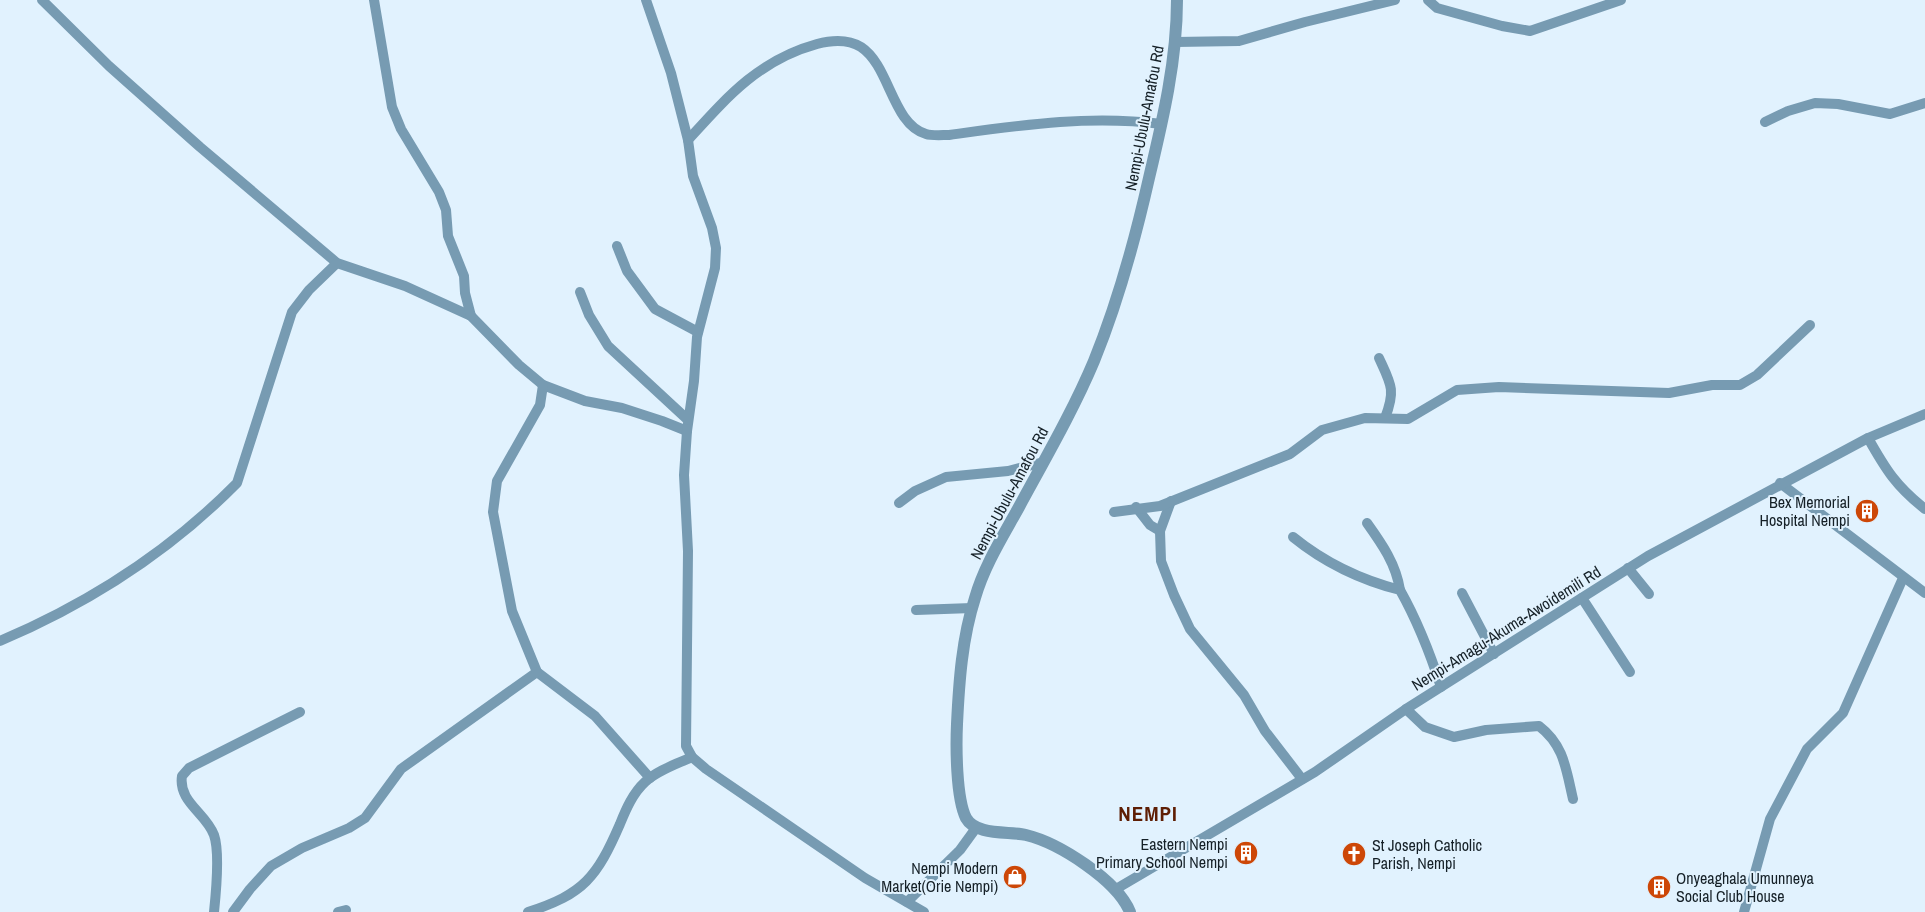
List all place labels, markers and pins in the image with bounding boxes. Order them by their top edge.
place label: Bex Memorial Hospital Nempi [1760,491,1850,531]
building icon: Bex Memorial Hospital Nempi [1854,498,1880,524]
place label: Eastern Nempi Primary School Nempi [1096,833,1228,873]
place label: St Joseph Catholic Parish, Nempi [1372,834,1483,874]
building icon: Eastern Nempi Primary School Nempi [1233,840,1259,866]
church icon: St Joseph Catholic Parish, Nempi [1341,841,1367,867]
place label: Nempi Modern Market(Orie Nempi) [881,857,998,897]
shop icon: Nempi Modern Market(Orie Nempi) [1002,864,1028,890]
place label: Onyeaghala Umunneya Social Club House [1676,867,1815,907]
building icon: Onyeaghala Umunneya Social Club House [1646,874,1672,900]

